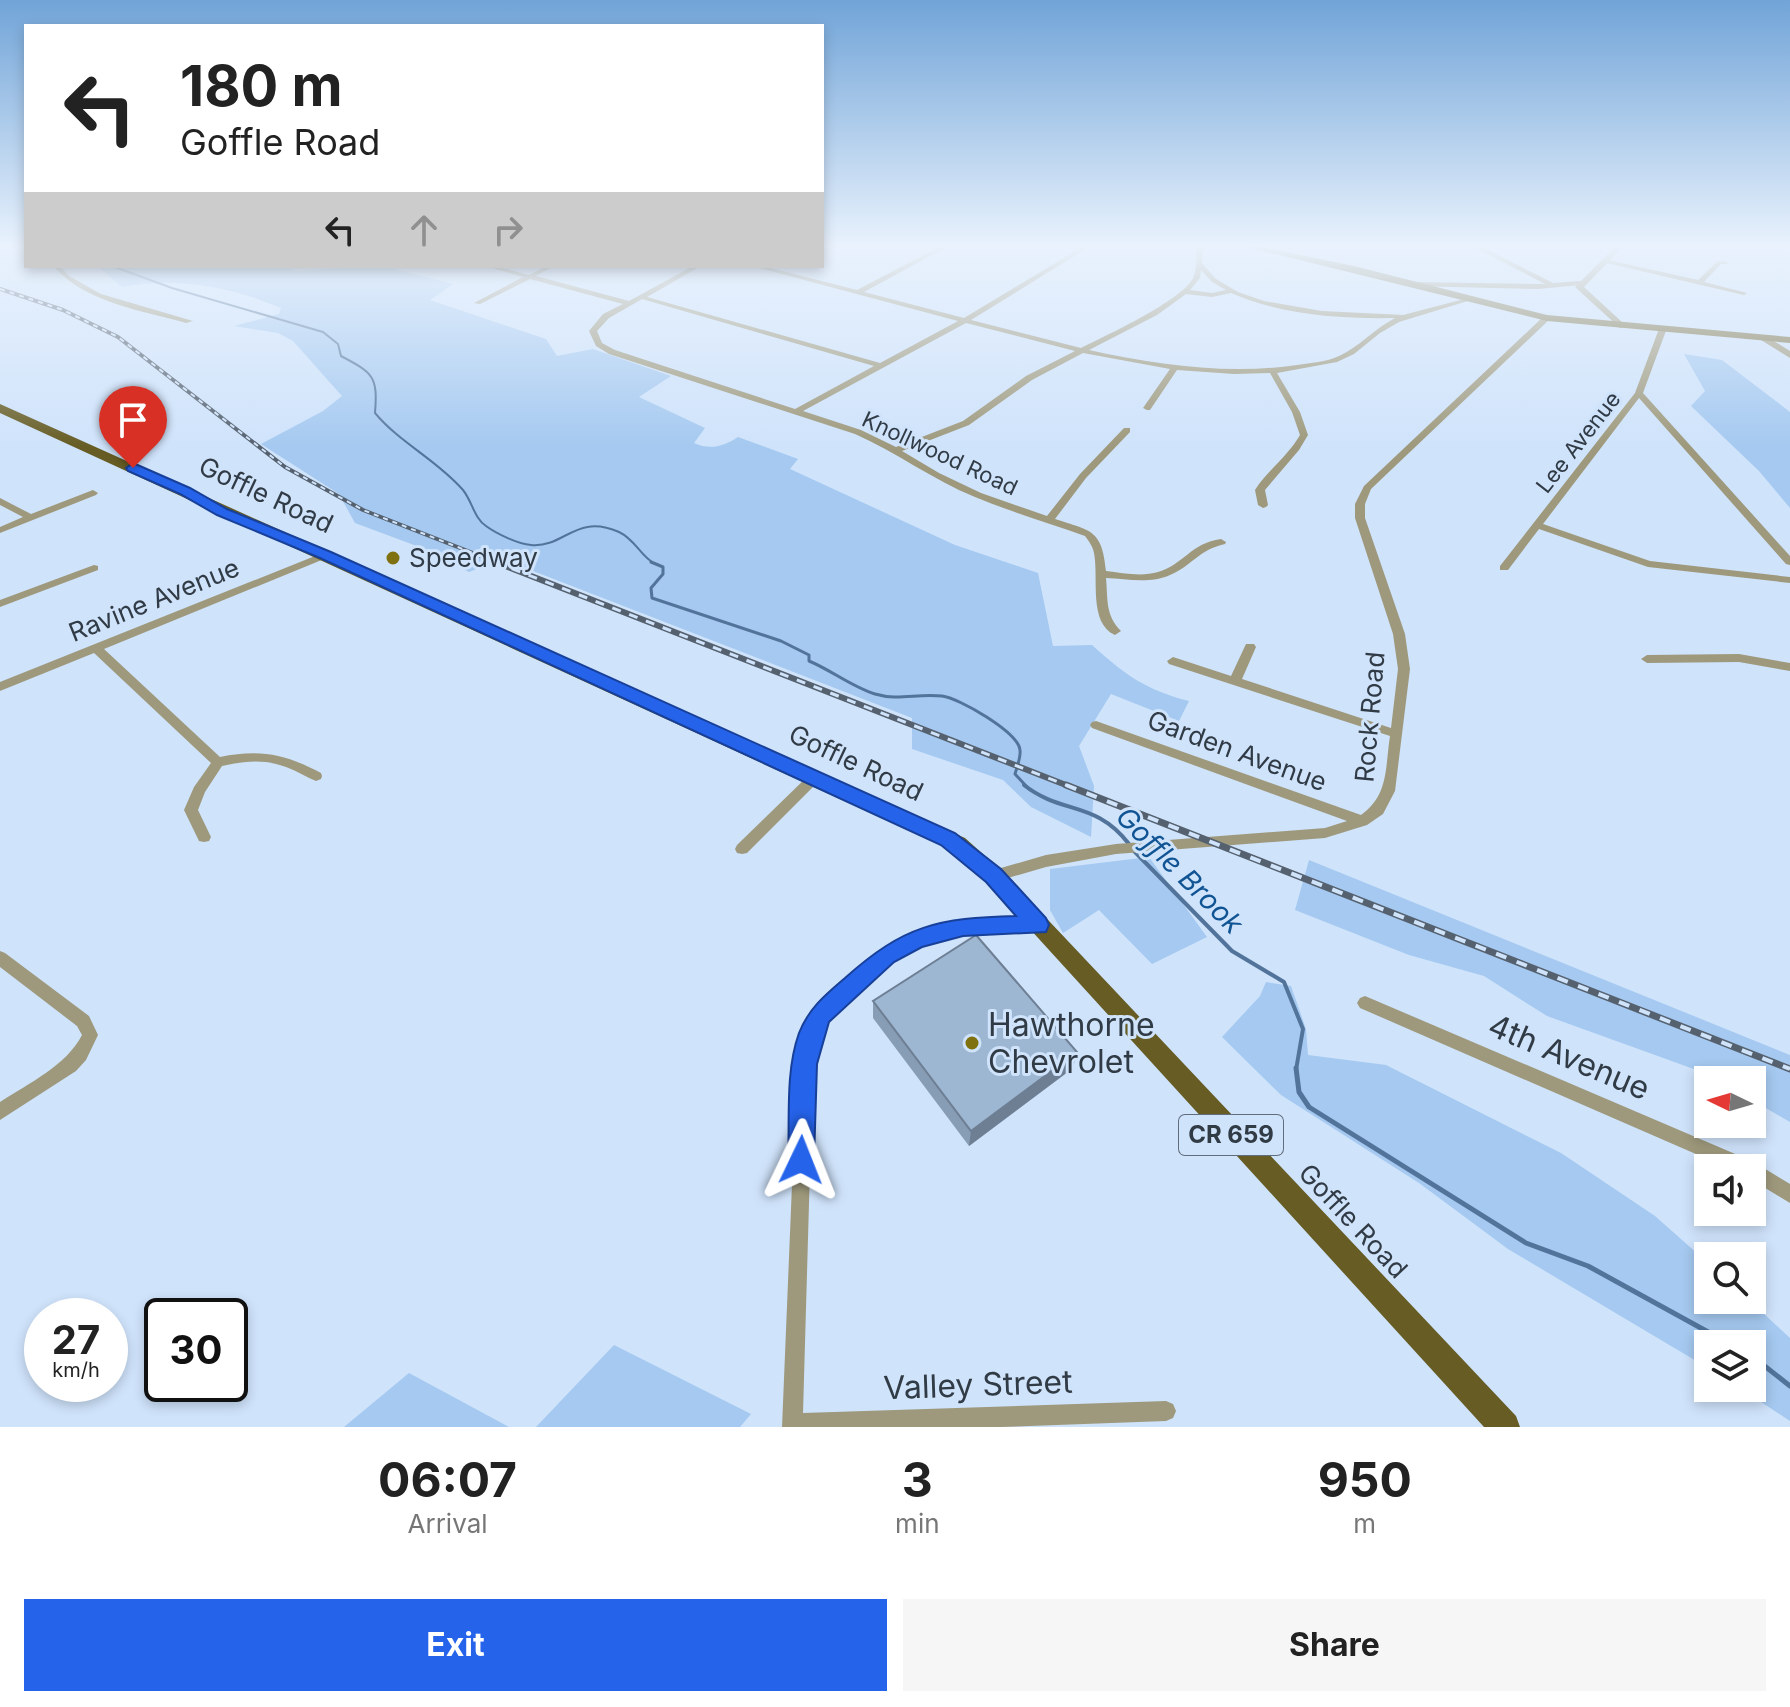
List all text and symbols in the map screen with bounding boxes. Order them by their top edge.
text: 180 m [180,52,343,120]
icon: left [48,56,152,160]
text: Goffle Road [180,120,380,164]
icon: left [318,208,362,252]
icon: ahead [402,208,446,252]
icon: right [486,208,530,252]
pin [99,386,167,468]
street label: Lee Avenue [1530,386,1626,498]
icon: arrive [111,398,155,442]
street label: Knollwood Road [858,406,1022,500]
street label: Goffle Road [194,450,338,539]
place label: Speedway [409,542,538,573]
marker: Speedway [384,549,402,567]
street label: Ravine Avenue [64,551,243,648]
street label: Rock Road [1348,650,1391,784]
street label: Garden Avenue [1143,704,1331,797]
street label: Goffle Road [784,718,928,807]
water label: Goffle Brook [1109,799,1251,941]
place label: Hawthorne Chevrolet [988,1005,1155,1081]
street label: 4th Avenue [1483,1005,1656,1108]
marker: Hawthorne Chevrolet [963,1034,981,1052]
north arrow [1694,1066,1766,1138]
map controls [1694,1066,1766,1402]
road number: CR 659 [1179,1115,1283,1155]
position arrow [759,1118,843,1202]
button: sound [1694,1154,1766,1226]
street label: Goffle Road [1293,1157,1414,1284]
button: search [1694,1242,1766,1314]
speed limit sign: 30 [144,1298,248,1402]
text: 27 [52,1315,100,1364]
button: layers [1694,1330,1766,1402]
text: km/h [52,1358,100,1382]
street label: Valley Street [883,1362,1073,1407]
text: 06:07 [378,1450,517,1509]
text: 3 [902,1450,933,1509]
text: 950 [1318,1450,1412,1509]
text: Arrival [408,1508,488,1539]
text: min [895,1508,940,1539]
text: m [1353,1508,1376,1539]
button: Exit [24,1599,887,1691]
button: Share [903,1599,1766,1691]

